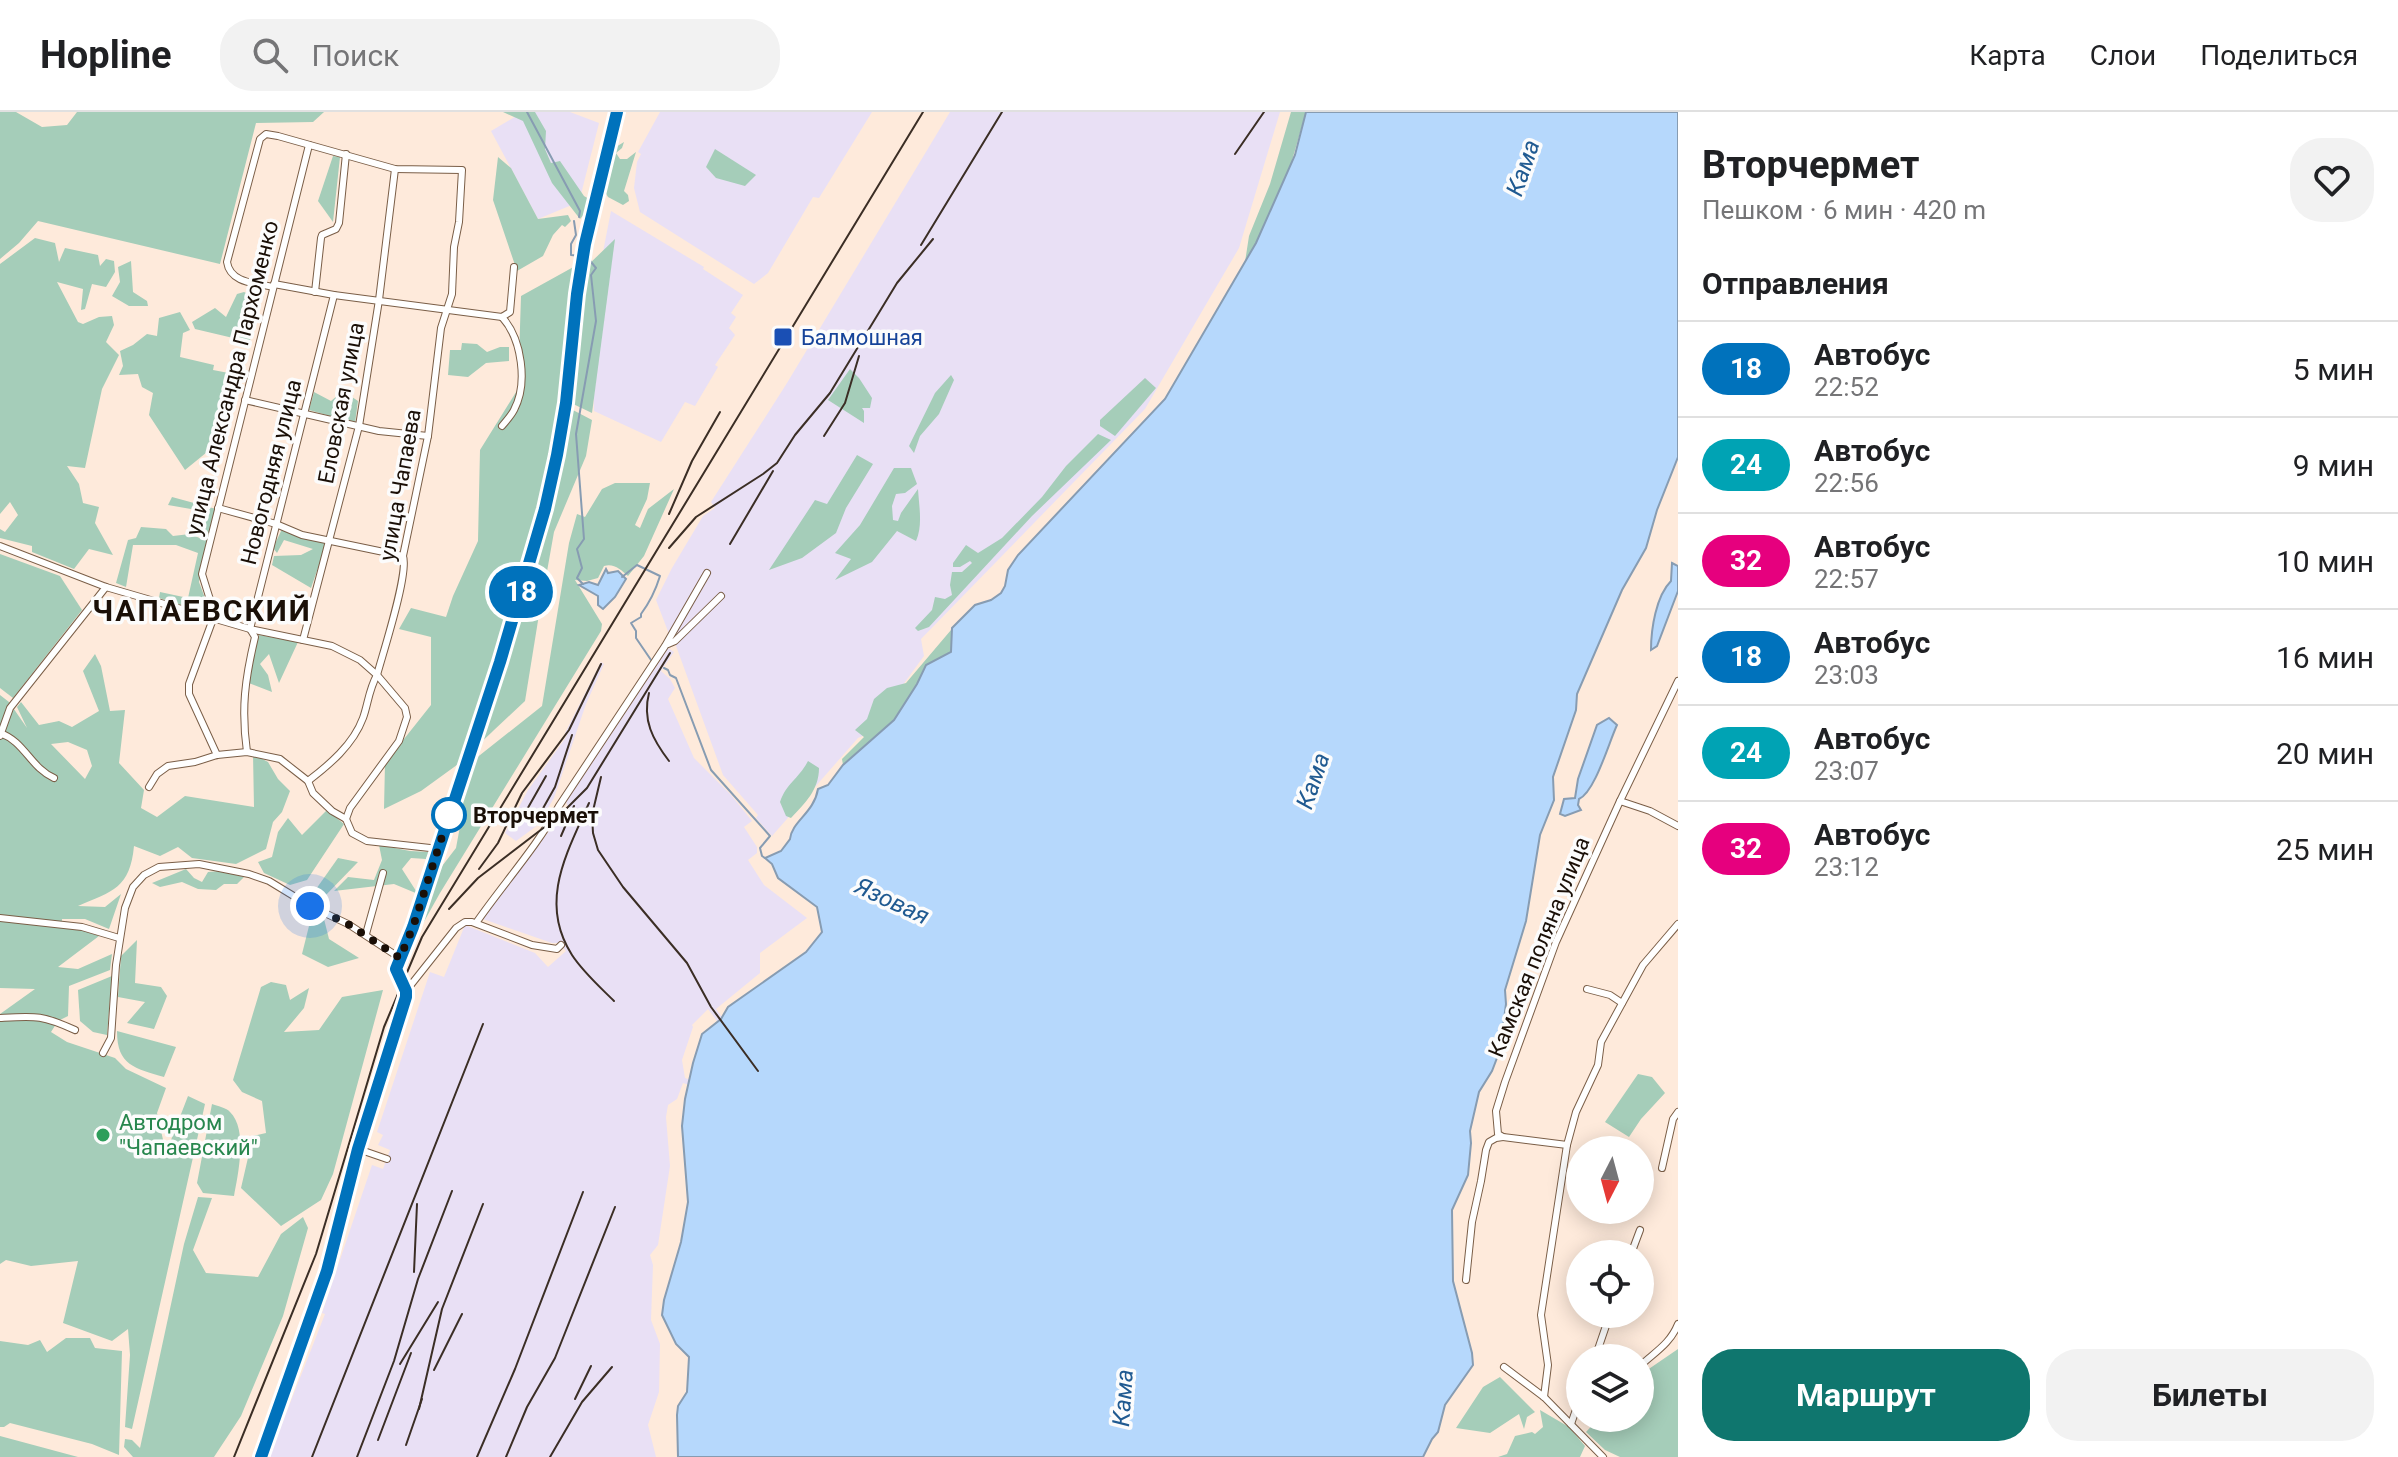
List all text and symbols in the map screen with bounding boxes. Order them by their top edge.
search box [220,19,780,91]
text: Hopline [40,33,172,77]
icon: search [248,33,292,77]
text: Поиск [312,38,399,73]
text: Карта [1969,39,2046,72]
text: Слои [2090,39,2156,72]
text: Поделиться [2200,39,2358,72]
water label: Кама [1500,136,1546,200]
button: heart [2290,138,2374,222]
text: Вторчермет [1702,143,1919,187]
text: Пешком · 6 мин · 420 m [1702,195,1986,225]
street label: улица Александра Пархоменко [181,218,283,538]
text: Отправления [1702,266,1889,301]
street label: Еловская улица [313,320,369,486]
place label: Балмошная [801,325,923,350]
marker: Балмошная [772,326,794,348]
text: Автобус [1814,337,1930,372]
text: 18 [1730,352,1762,385]
text: 5 мин [2293,352,2374,387]
text: 22:52 [1814,372,1879,402]
street label: Новогодняя улица [236,377,306,567]
street label: улица Чапаева [374,407,426,563]
text: Автобус [1814,433,1930,468]
text: 24 [1730,448,1762,481]
text: 9 мин [2293,448,2374,483]
text: 22:56 [1814,468,1879,498]
text: Автобус [1814,529,1930,564]
text: 32 [1730,544,1762,577]
text: 10 мин [2276,544,2374,579]
text: 22:57 [1814,564,1879,594]
line badge: 18 [485,566,557,618]
text: 18 [505,575,537,608]
district label: ЧАПАЕВСКИЙ [92,593,312,628]
text: Автобус [1814,625,1930,660]
text: 18 [1730,640,1762,673]
text: 16 мин [2276,640,2374,675]
text: 23:03 [1814,660,1879,690]
text: Автобус [1814,721,1930,756]
text: 24 [1730,736,1762,769]
text: 20 мин [2276,736,2374,771]
water label: Кама [1290,749,1336,813]
text: 23:07 [1814,756,1879,786]
marker: Вторчермет [432,798,466,832]
place label: Вторчермет [473,803,599,828]
text: Автобус [1814,817,1930,852]
text: 32 [1730,832,1762,865]
text: 25 мин [2276,832,2374,867]
street label: Камская поляна улица [1483,833,1595,1061]
text: 23:12 [1814,852,1879,882]
water label: Язовая [850,871,934,930]
your location [290,886,330,926]
place label: Автодром "Чапаевский" [119,1110,258,1160]
marker: Автодром "Чапаевский" [94,1126,112,1144]
north arrow [1566,1136,1654,1224]
map controls [1566,1136,1654,1432]
button: locate [1566,1240,1654,1328]
button: layers [1566,1344,1654,1432]
button: Маршрут [1702,1349,2030,1441]
button: Билеты [2046,1349,2374,1441]
water label: Кама [1107,1368,1139,1428]

